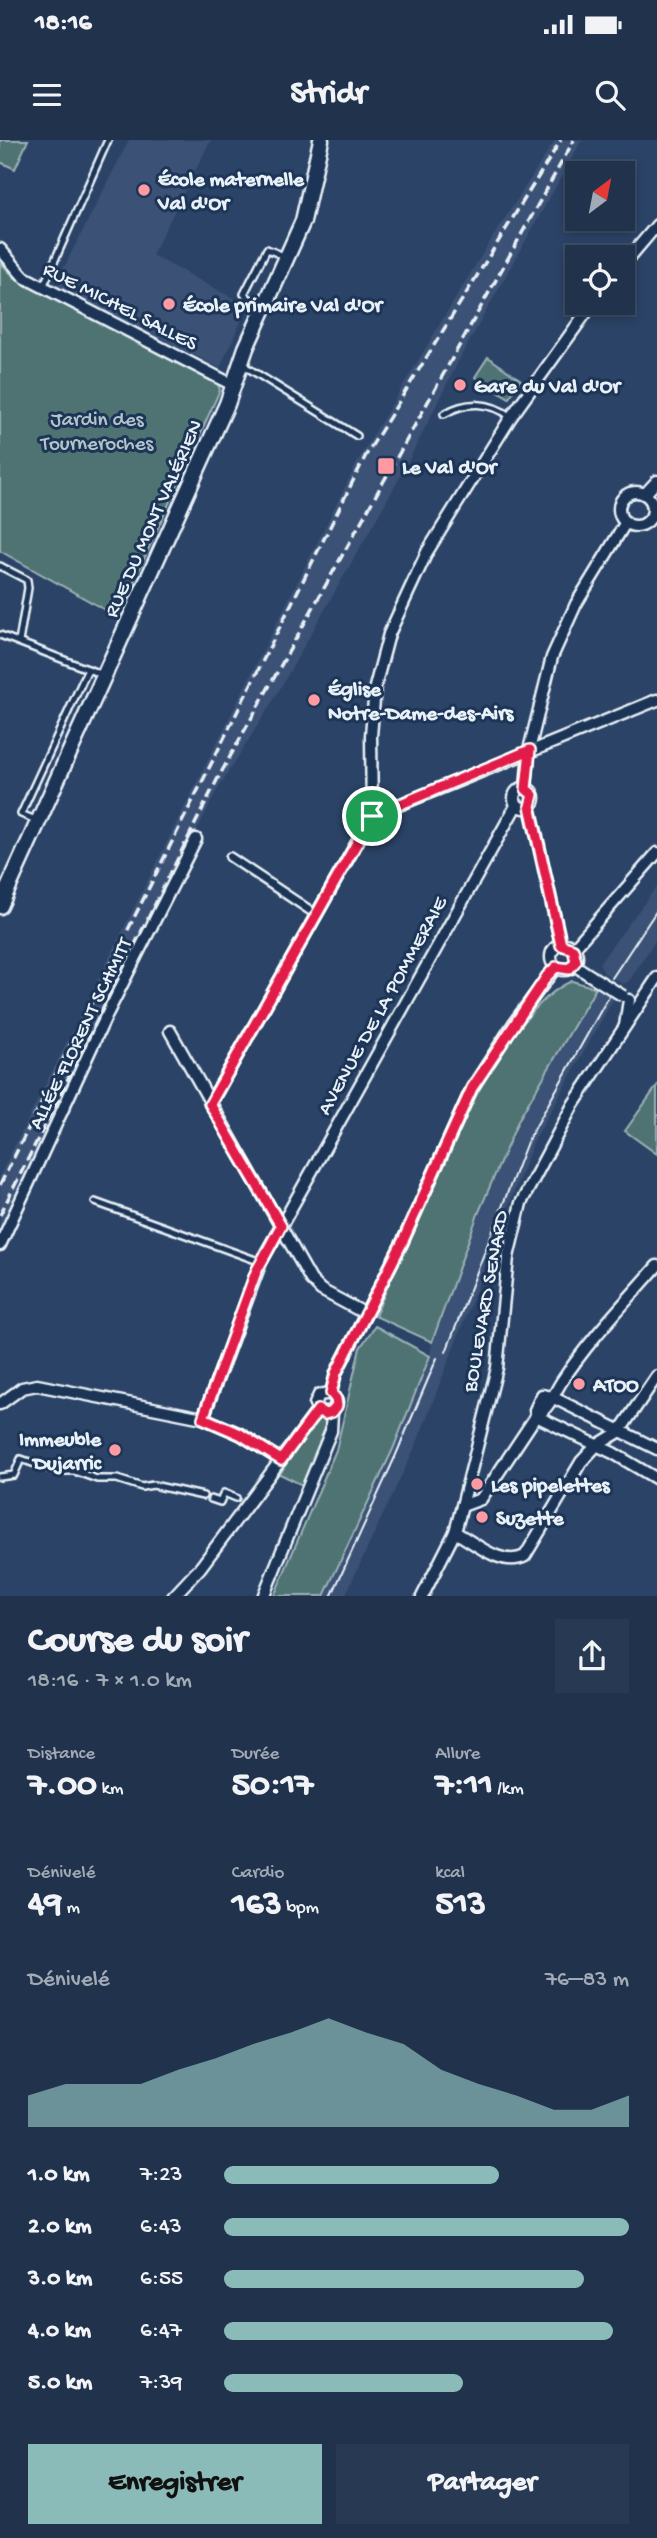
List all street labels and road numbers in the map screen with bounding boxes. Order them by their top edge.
street label: RUE MICHEL SALLES [38,258,201,358]
street label: RUE DU MONT VALÉRIEN [100,417,210,622]
street label: AVENUE DE LA POMMERAIE [314,892,455,1120]
street label: ALLÉE FLORENT SCHMITT [25,934,140,1134]
street label: BOULEVARD SENARD [459,1209,516,1395]

